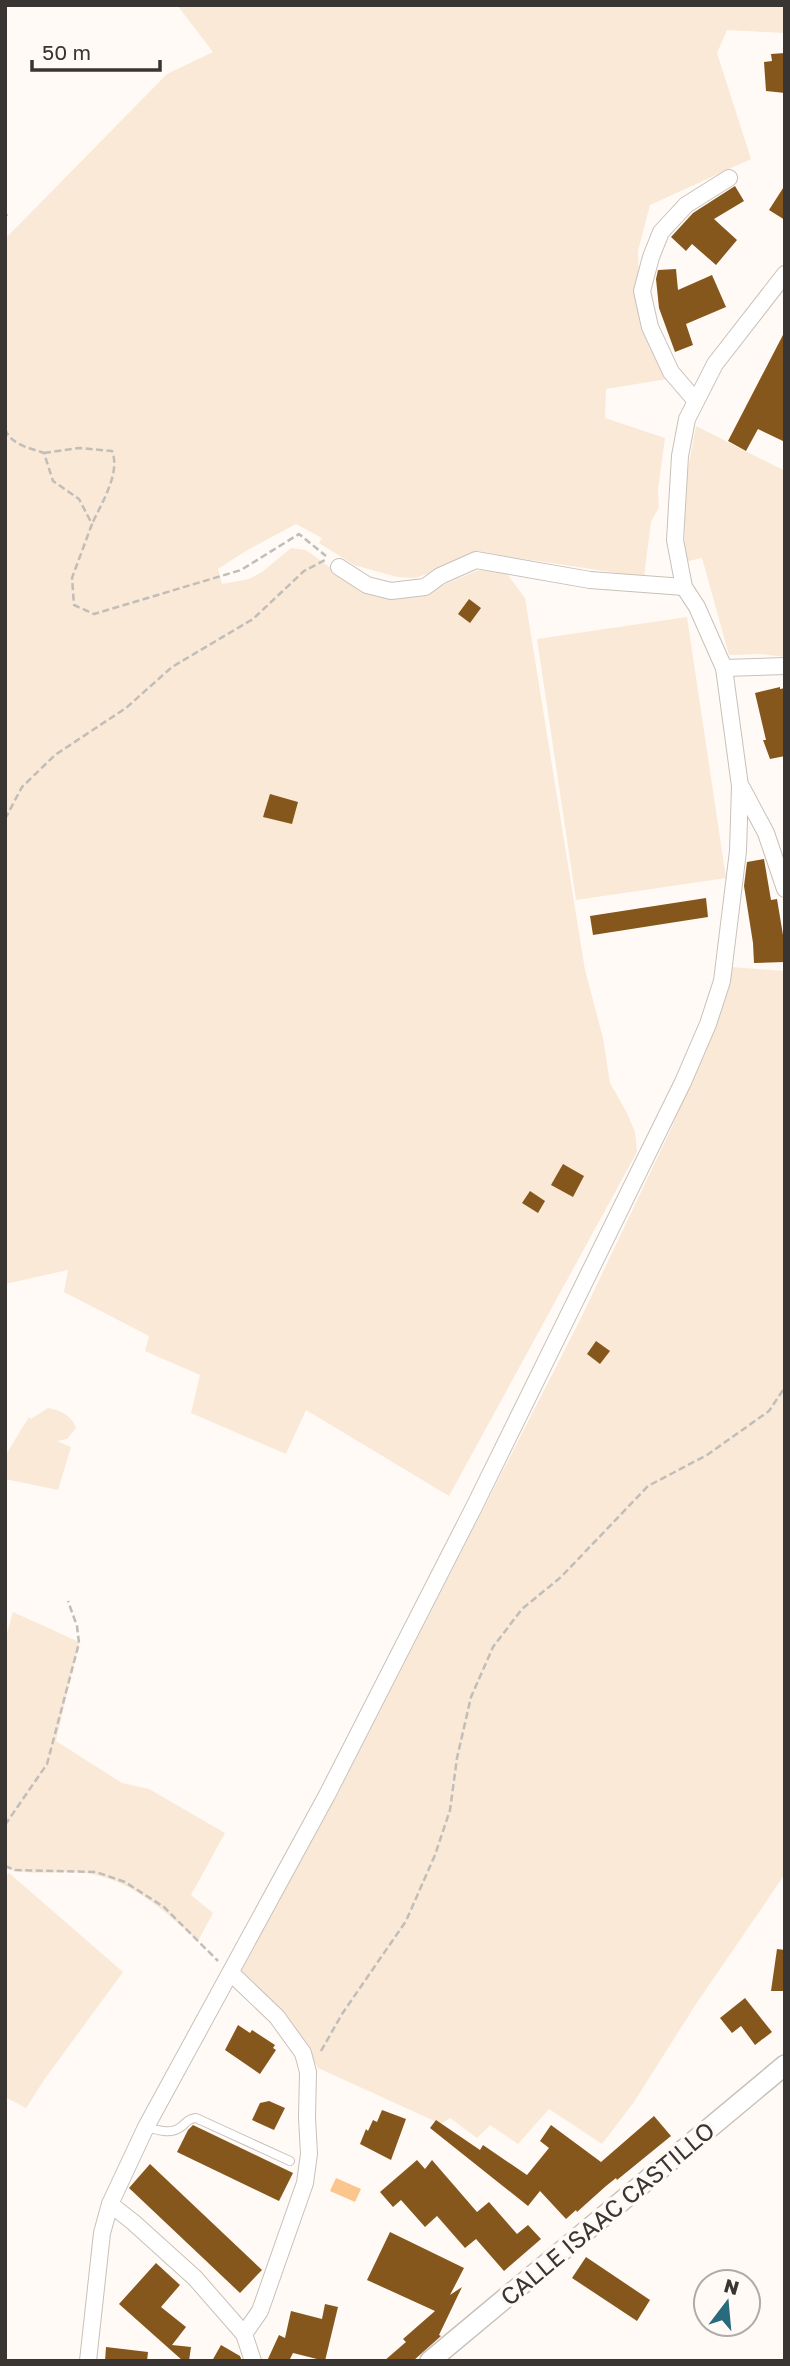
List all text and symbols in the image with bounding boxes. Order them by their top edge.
scale bar [32,28,159,72]
text: 50 m [42,39,91,65]
street label: CALLE ISAAC CASTILLO [494,2115,720,2311]
north arrow [692,2268,762,2338]
text: N [722,2273,742,2299]

